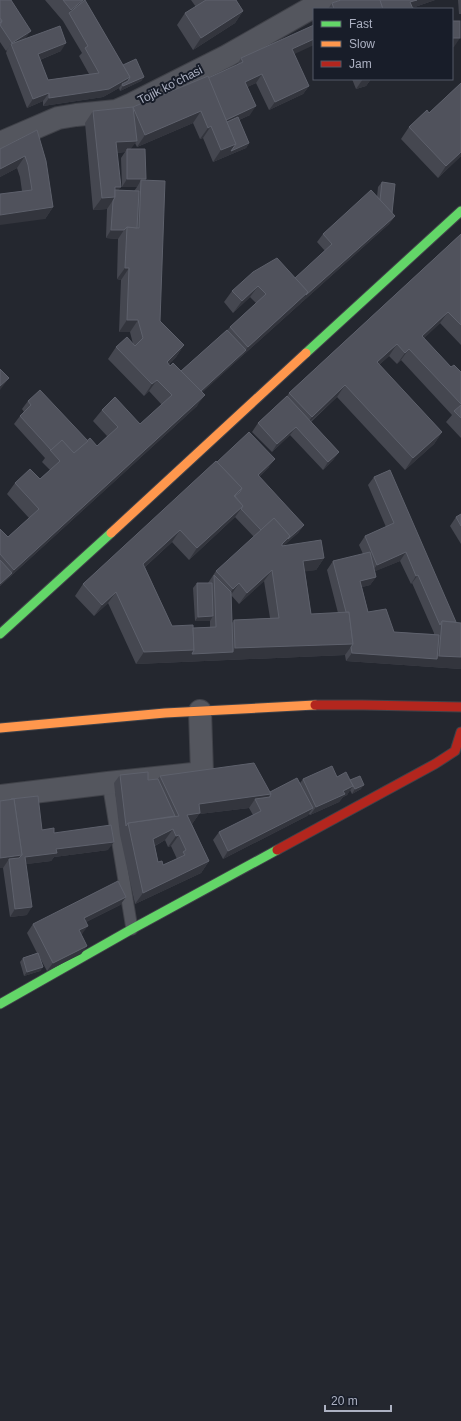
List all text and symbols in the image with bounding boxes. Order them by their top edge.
legend [313,8,453,80]
text: Fast [349,17,373,31]
text: Slow [349,37,375,51]
text: Jam [349,57,372,71]
street label: Tojik koʻchasi [135,63,205,107]
scale bar [325,1387,391,1413]
text: 20 m [331,1394,358,1408]

